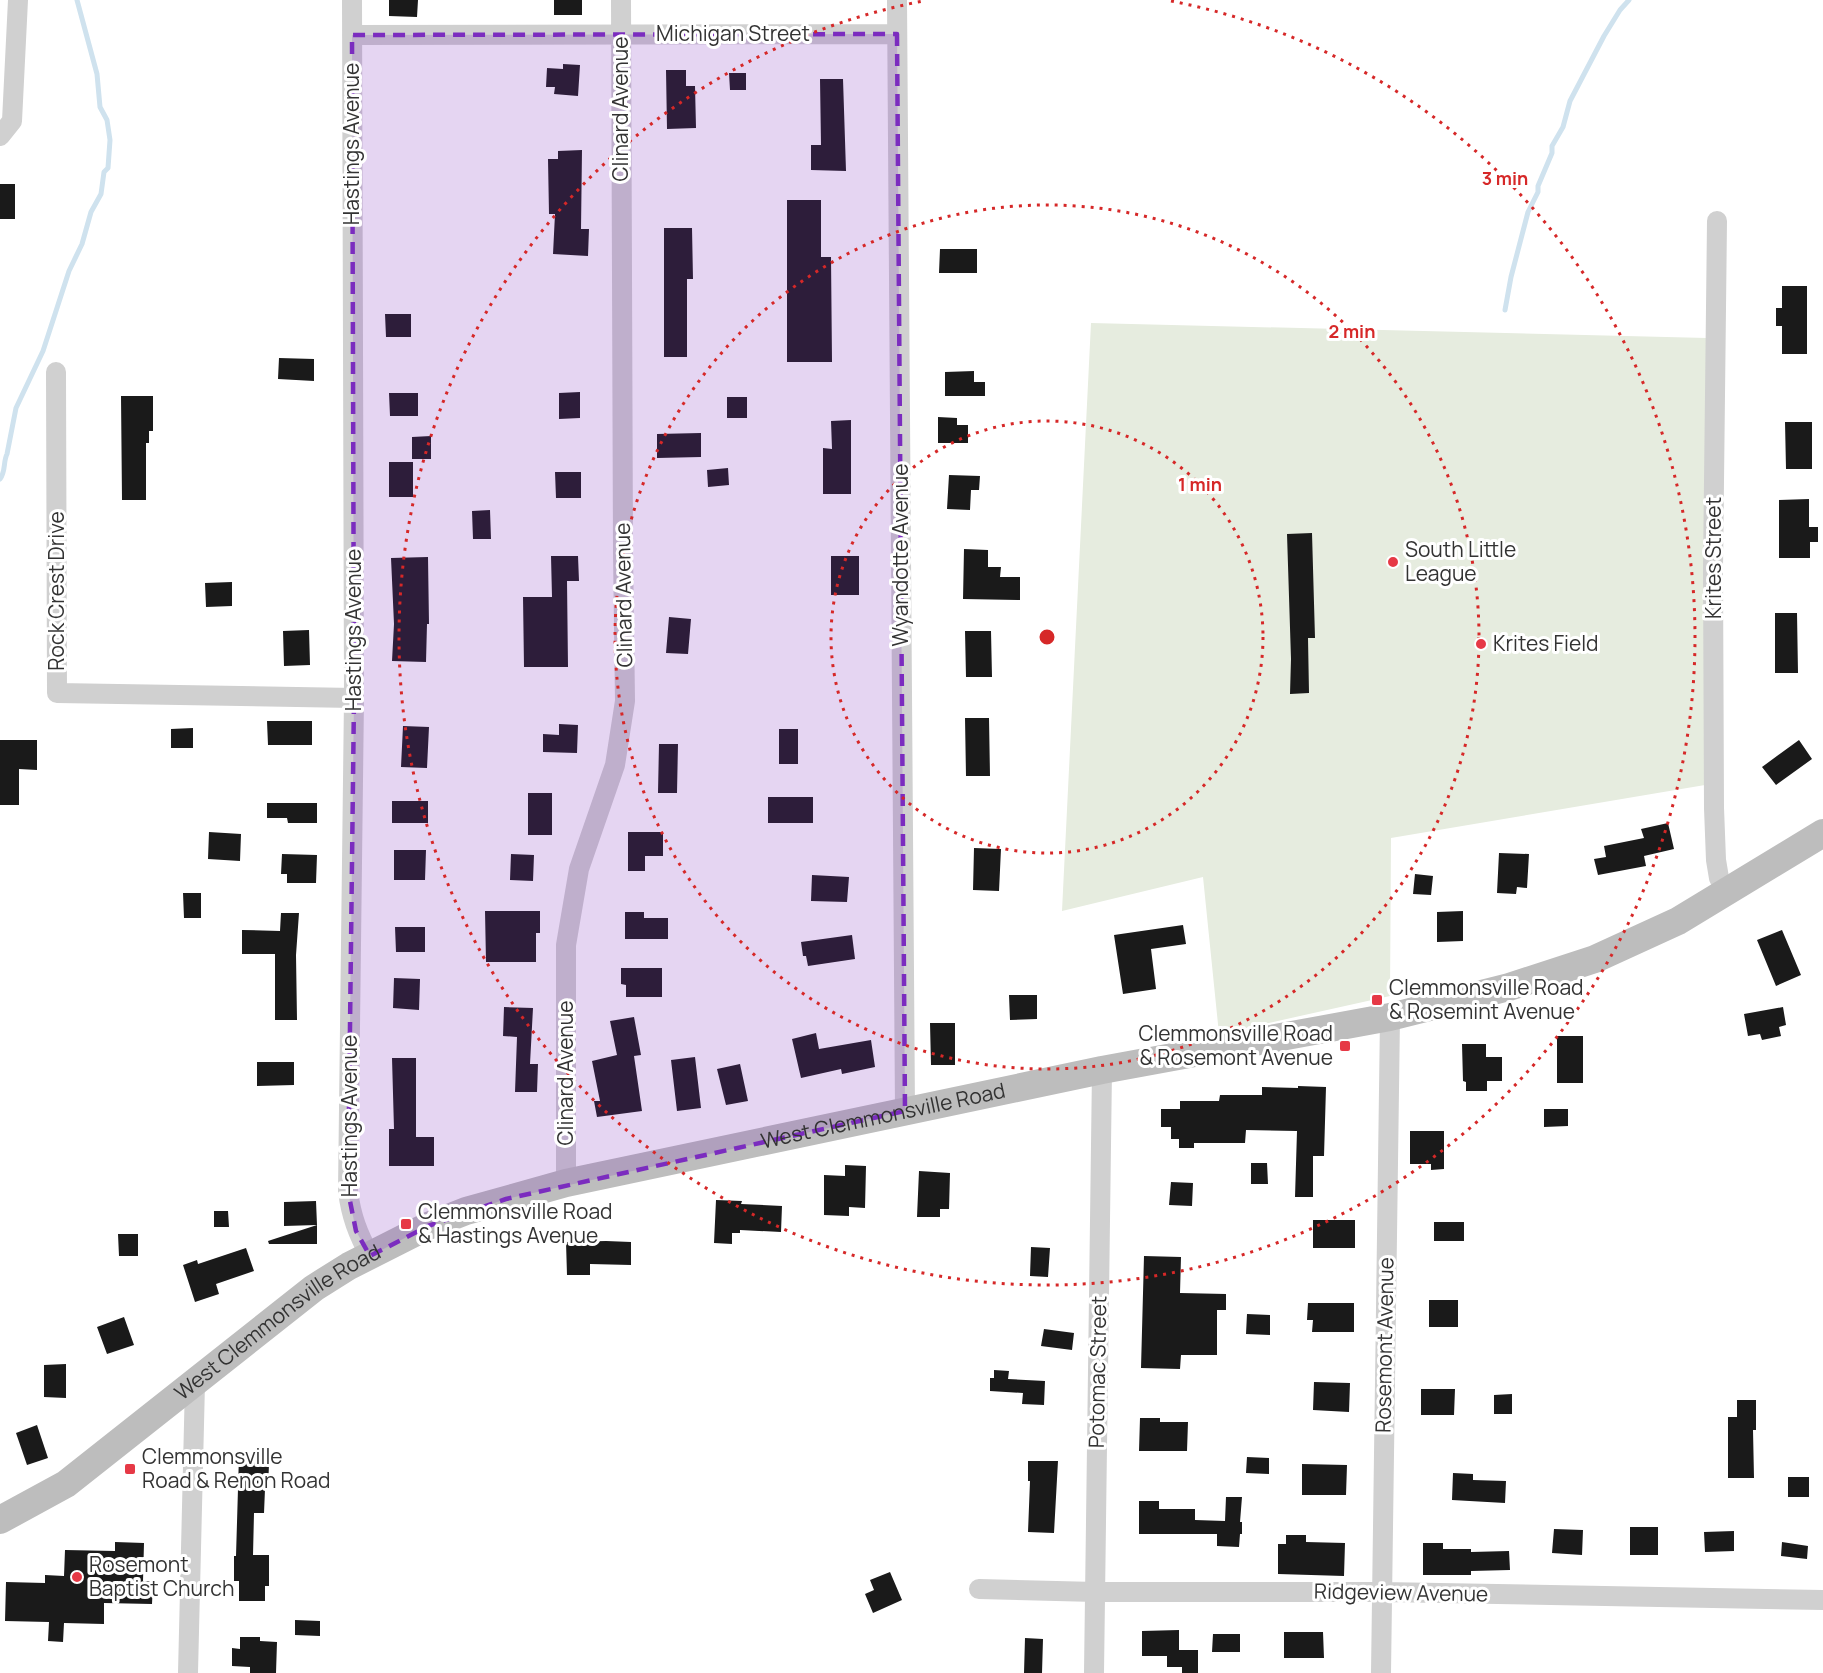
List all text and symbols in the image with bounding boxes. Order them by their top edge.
street label: Michigan Street [656,19,810,47]
street label: Clinard Avenue [606,37,634,181]
street label: Hastings Avenue [337,63,365,225]
text: 3 min [1482,166,1528,190]
text: 2 min [1329,319,1375,343]
street label: Wyandotte Avenue [886,463,914,647]
text: 1 min [1178,472,1222,496]
street label: Krites Street [1699,497,1727,619]
street label: Rock Crest Drive [42,511,70,671]
street label: Clinard Avenue [608,522,638,668]
place label: South Little League [1405,535,1516,587]
street label: Hastings Avenue [339,549,367,711]
marker: South Little League [1386,555,1400,569]
centre of rings [1037,627,1057,647]
place label: Krites Field [1493,629,1599,657]
marker: Krites Field [1474,637,1488,651]
place label: Clemmonsville Road & Rosemint Avenue [1389,973,1584,1025]
marker: Clemmonsville Road & Rosemint Avenue [1370,993,1384,1007]
street label: Clinard Avenue [551,1001,579,1145]
place label: Clemmonsville Road & Rosemont Avenue [1138,1019,1333,1071]
street label: Hastings Avenue [335,1035,363,1197]
marker: Clemmonsville Road & Rosemont Avenue [1338,1039,1352,1053]
street label: West Clemmonsville Road [758,1076,1008,1155]
place label: Clemmonsville Road & Hastings Avenue [418,1197,613,1249]
marker: Clemmonsville Road & Hastings Avenue [399,1217,413,1231]
street label: West Clemmonsville Road [168,1237,385,1406]
street label: Rosemont Avenue [1368,1257,1400,1433]
street label: Potomac Street [1082,1296,1112,1448]
place label: Clemmonsville Road & Renon Road [142,1442,330,1494]
marker: Clemmonsville Road & Renon Road [123,1462,137,1476]
place label: Rosemont Baptist Church [89,1550,234,1602]
marker: Rosemont Baptist Church [70,1570,84,1584]
street label: Ridgeview Avenue [1314,1576,1489,1608]

